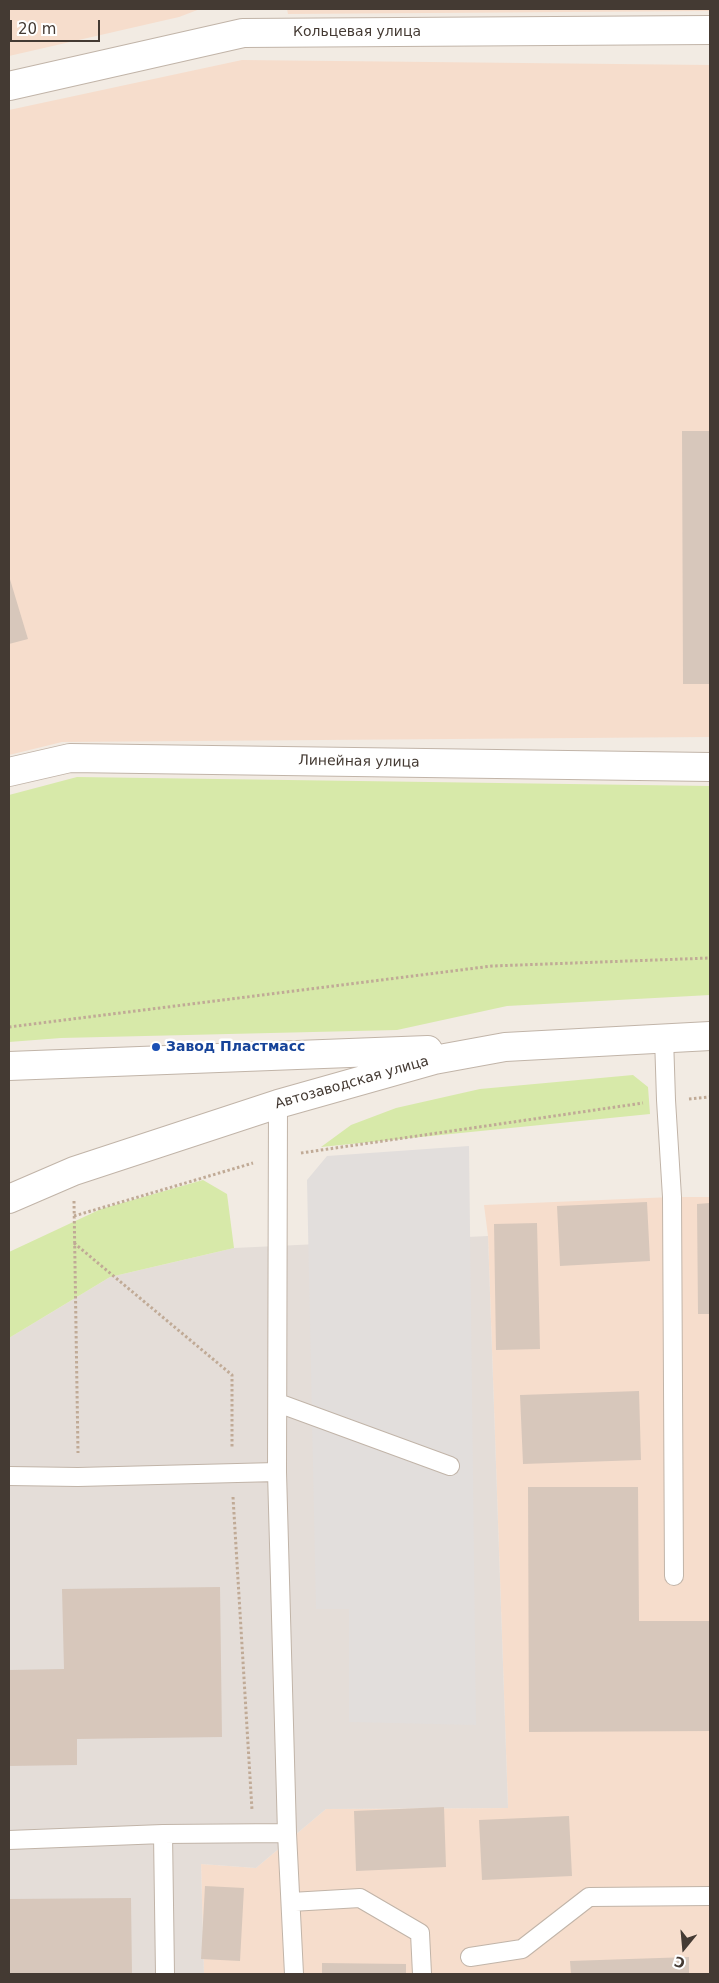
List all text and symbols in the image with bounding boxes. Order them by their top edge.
scale bar [12,10,102,42]
text: 20 m [18,20,56,38]
street label: Кольцевая улица [293,24,421,40]
street label: Линейная улица [298,753,420,771]
place label: Завод Пластмасс [166,1039,305,1055]
marker: Завод Пластмасс [150,1041,162,1053]
street label: Автозаводская улица [273,1053,431,1113]
north arrow [659,1923,709,1973]
text: С [672,1953,687,1971]

